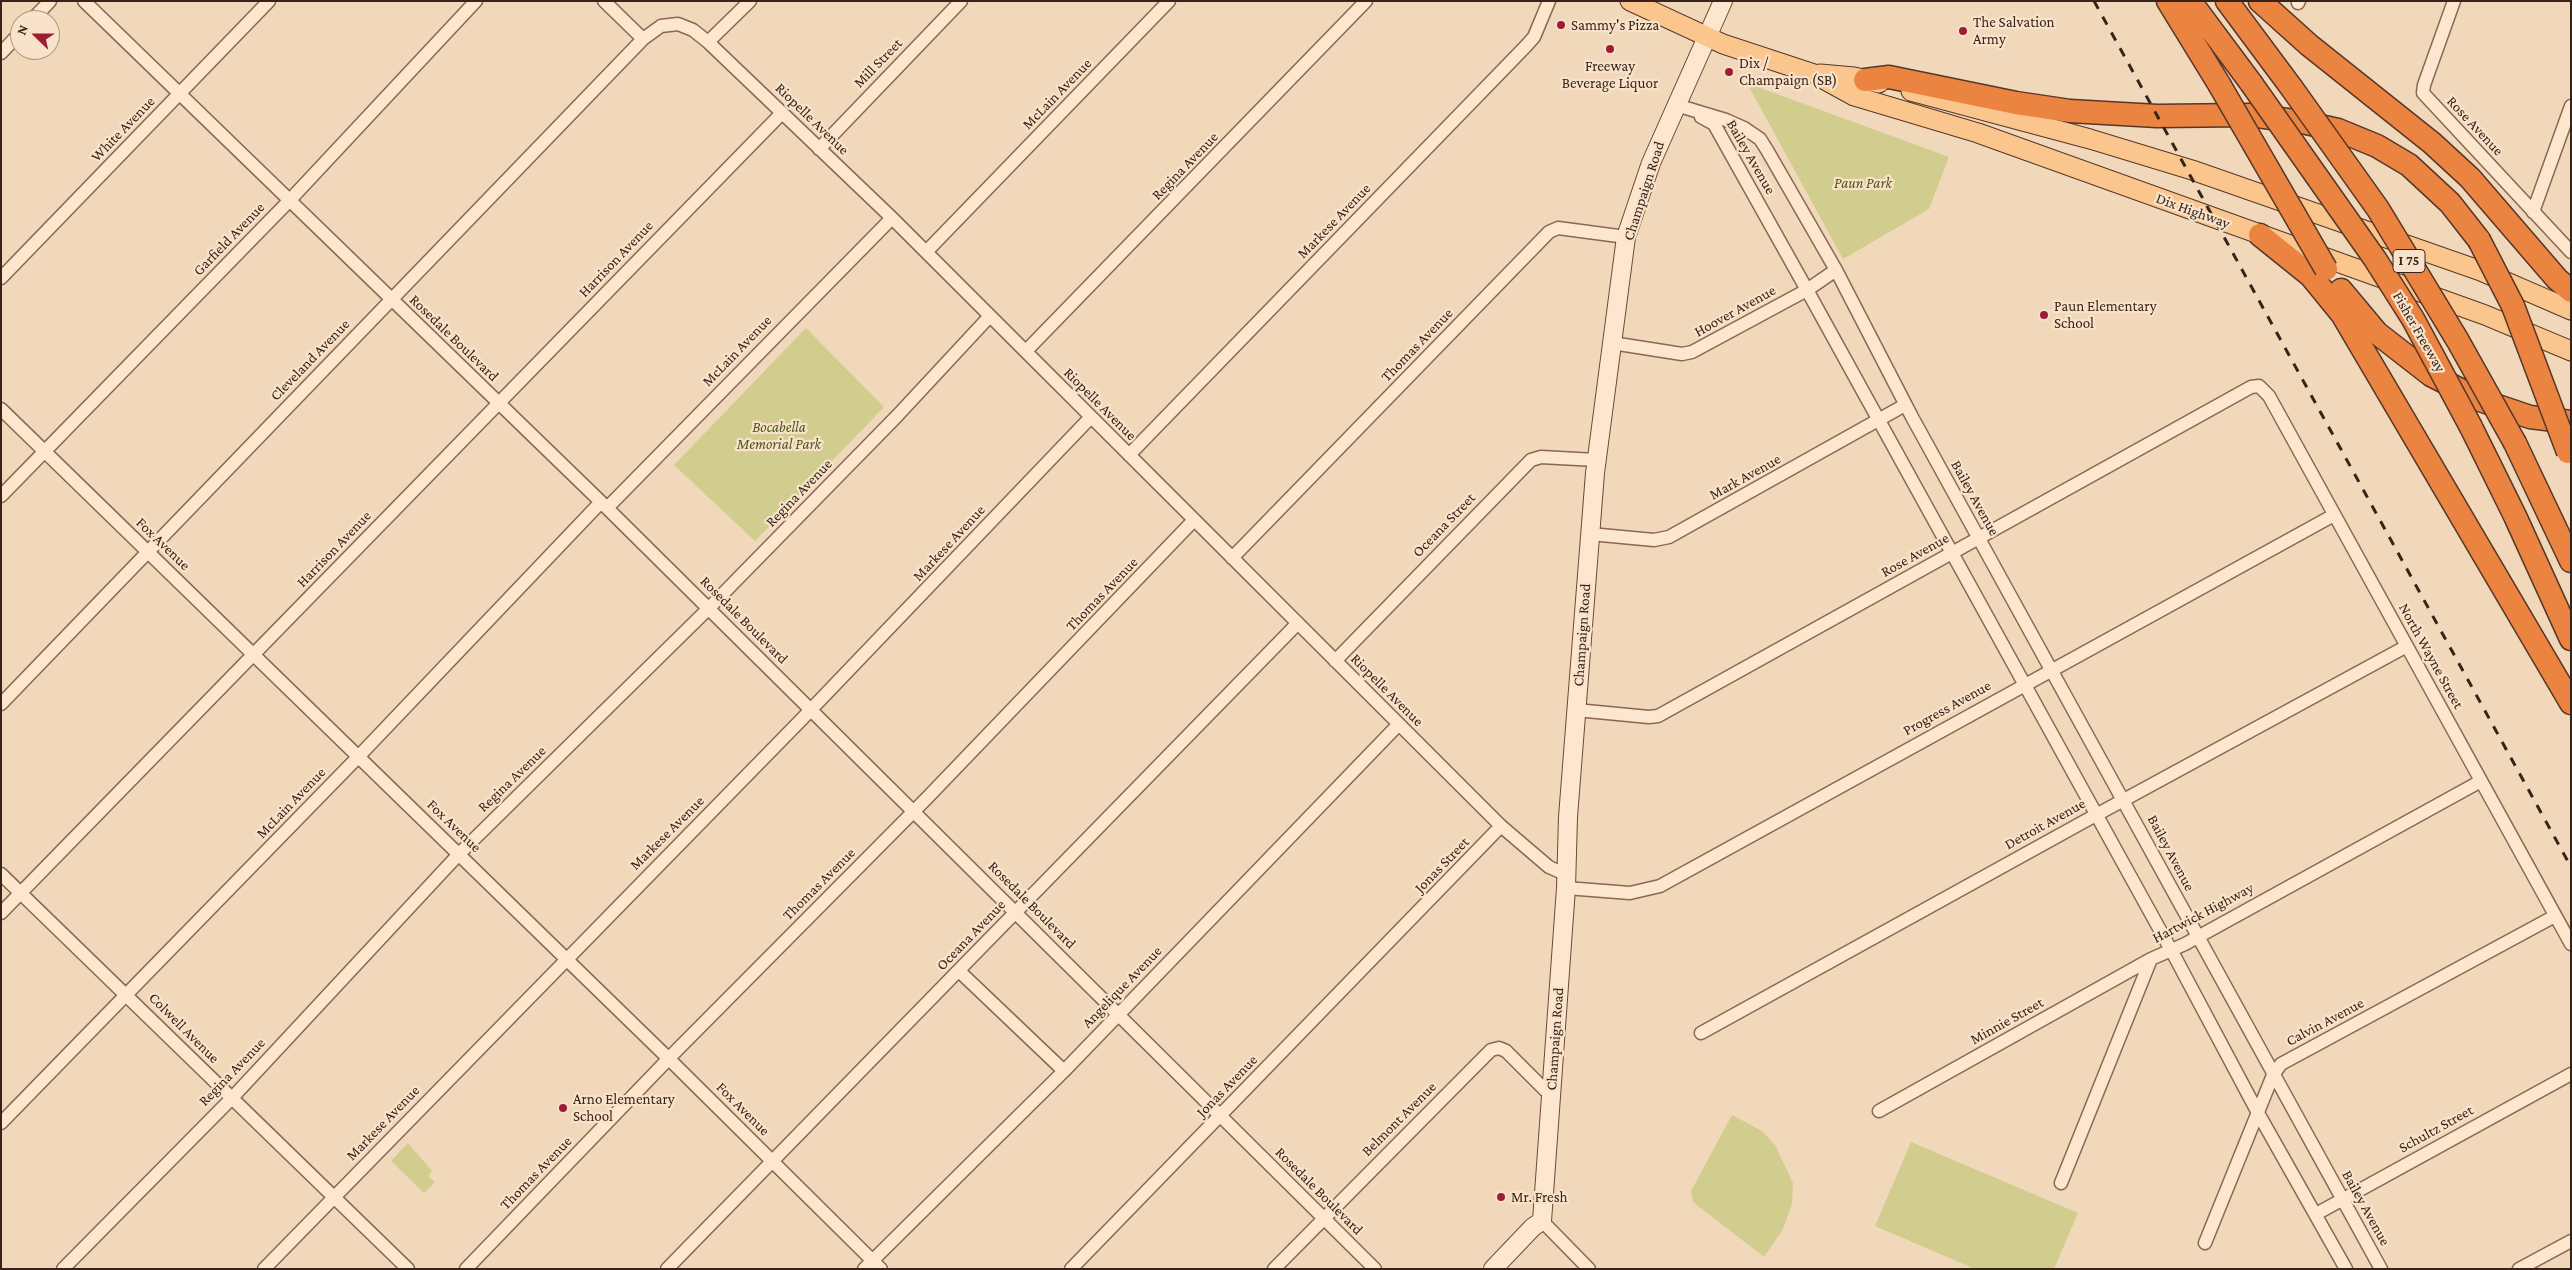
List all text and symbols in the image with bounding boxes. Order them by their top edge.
north arrow [10,10,60,60]
place label: The Salvation Army [1973,13,2055,48]
place label: Sammy's Pizza [1571,16,1659,34]
marker: Sammy's Pizza [1555,19,1567,31]
text: N [13,22,31,37]
marker: The Salvation Army [1957,25,1969,37]
street label: Mill Street [850,34,906,92]
marker: Freeway Beverage Liquor [1604,43,1616,55]
place label: Dix / Champaign (SB) [1739,54,1837,89]
street label: McLain Avenue [1019,55,1095,133]
place label: Freeway Beverage Liquor [1562,57,1658,92]
marker: Dix / Champaign (SB) [1723,66,1735,78]
street label: Riopelle Avenue [771,79,853,159]
street label: White Avenue [87,92,159,166]
street label: Rose Avenue [2443,92,2507,160]
street label: Bailey Avenue [1722,116,1780,198]
street label: Regina Avenue [1148,128,1222,204]
street label: Champaign Road [1620,139,1668,243]
park label: Paun Park [1834,174,1892,192]
street label: Markese Avenue [1294,180,1374,262]
street label: Dix Highway [2153,189,2233,233]
street label: Garfield Avenue [189,199,269,279]
street label: Harrison Avenue [575,217,657,301]
road number: I 75 [2393,250,2425,272]
street label: Hoover Avenue [1691,281,1779,341]
street label: Fisher Freeway [2389,288,2449,376]
street label: Rosedale Boulevard [406,291,502,385]
place label: Paun Elementary School [2054,297,2157,332]
street label: Thomas Avenue [1377,304,1457,386]
marker: Paun Elementary School [2038,309,2050,321]
street label: McLain Avenue [699,312,775,390]
street label: Cleveland Avenue [267,315,353,405]
street label: Riopelle Avenue [1060,364,1140,444]
park label: Bocabella Memorial Park [737,418,821,453]
street label: Mark Avenue [1706,450,1784,504]
street label: Regina Avenue [762,455,836,531]
street label: Bailey Avenue [1947,457,2003,539]
street label: Oceana Street [1409,489,1479,561]
street label: Markese Avenue [909,501,989,585]
street label: Harrison Avenue [293,507,375,591]
street label: Fox Avenue [132,514,194,574]
street label: Rose Avenue [1878,529,1952,581]
street label: Thomas Avenue [1062,553,1142,635]
street label: Rosedale Boulevard [696,572,792,668]
street label: Champaign Road [1569,583,1595,687]
street label: North Wayne Street [2395,600,2467,712]
street label: Riopelle Avenue [1347,650,1427,730]
street label: Progress Avenue [1900,676,1994,740]
street label: Regina Avenue [474,742,550,816]
street label: McLain Avenue [253,764,329,842]
street label: Markese Avenue [626,792,708,874]
street label: Detroit Avenue [2001,794,2089,854]
street label: Fox Avenue [423,796,485,856]
street label: Bailey Avenue [2143,812,2199,894]
street label: Jonas Street [1411,833,1473,897]
street label: Thomas Avenue [779,844,859,924]
street label: Rosedale Boulevard [984,857,1080,953]
street label: Hartwick Highway [2149,879,2257,947]
street label: Oceana Avenue [933,896,1009,974]
street label: Angelique Avenue [1078,942,1166,1032]
street label: Champaign Road [1542,987,1568,1091]
street label: Colwell Avenue [145,989,223,1067]
street label: Minnie Street [1967,994,2047,1048]
street label: Calvin Avenue [2283,994,2367,1050]
street label: Regina Avenue [195,1034,269,1110]
street label: Jonas Avenue [1193,1051,1261,1121]
street label: Fox Avenue [712,1078,774,1140]
street label: Belmont Avenue [1358,1078,1440,1160]
street label: Markese Avenue [343,1082,423,1164]
place label: Arno Elementary School [573,1090,675,1125]
street label: Schultz Street [2396,1101,2476,1157]
marker: Arno Elementary School [557,1102,569,1114]
street label: Thomas Avenue [496,1132,576,1214]
street label: Rosedale Boulevard [1271,1143,1367,1239]
street label: Bailey Avenue [2338,1167,2394,1249]
place label: Mr. Fresh [1511,1188,1568,1206]
marker: Mr. Fresh [1495,1191,1507,1203]

